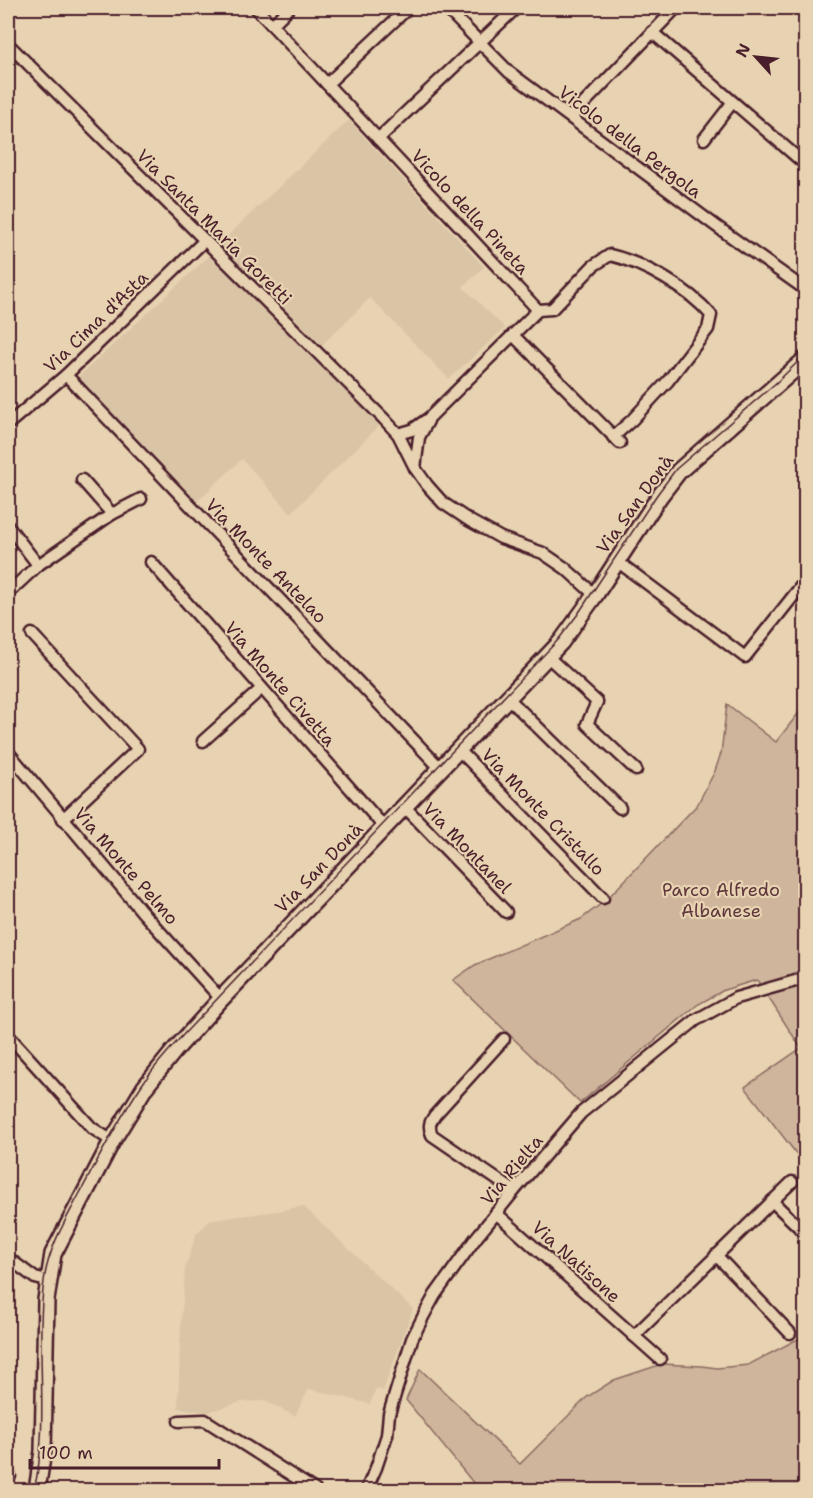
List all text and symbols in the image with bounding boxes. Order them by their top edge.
north arrow [726,27,786,87]
text: N [731,40,755,61]
street label: Vicolo della Pergola [553,80,707,204]
street label: Via Santa Maria Goretti [131,144,297,310]
street label: Vicolo della Pineta [406,144,534,280]
street label: Via Cima d'Asta [38,266,154,378]
street label: Via San Donà [591,450,679,558]
street label: Via Monte Antelao [200,493,332,629]
street label: Via Monte Civetta [219,616,341,752]
street label: Via Monte Cristallo [476,743,610,881]
street label: Via Montanel [417,797,517,899]
street label: Via Monte Pelmo [68,802,184,930]
street label: Via San Donà [270,818,368,918]
park label: Parco Alfredo Albanese [662,878,780,923]
street label: Via Rielta [475,1130,549,1210]
street label: Via Natisone [526,1216,626,1308]
scale bar [30,1432,219,1470]
text: 100 m [39,1441,93,1465]

